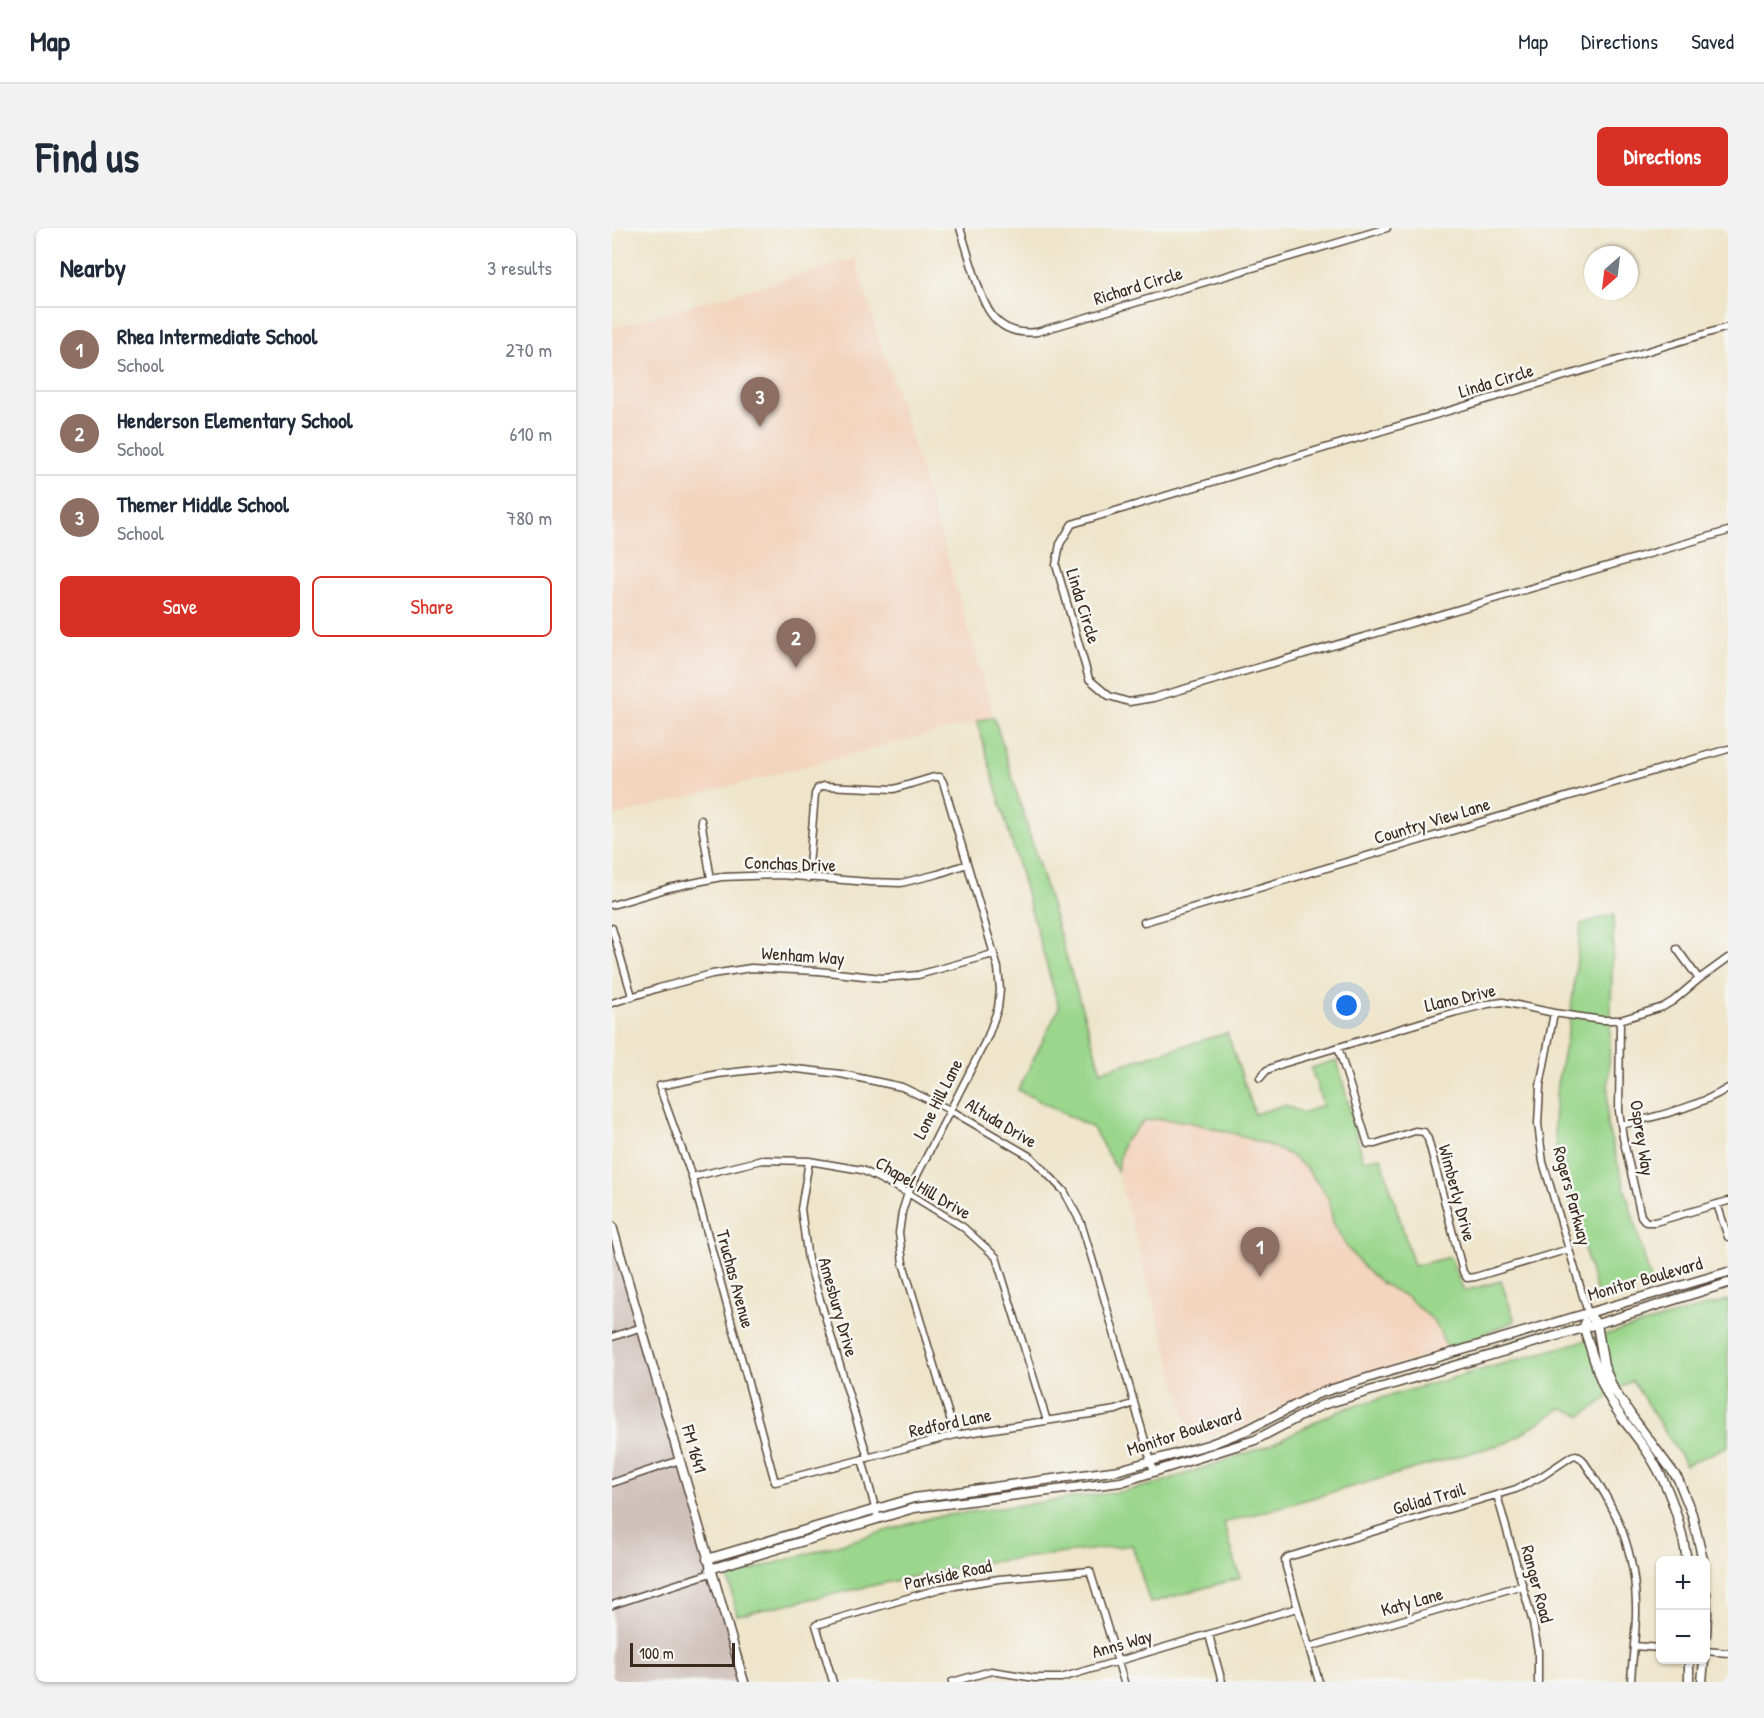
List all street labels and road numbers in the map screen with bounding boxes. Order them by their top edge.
street label: Richard Circle [1090,260,1185,311]
street label: Linda Circle [1455,357,1536,404]
street label: Linda Circle [1060,565,1107,646]
street label: Country View Lane [1371,791,1493,850]
street label: Conchas Drive [744,849,836,878]
street label: Wenham Way [761,940,846,971]
street label: Llano Drive [1422,977,1498,1018]
street label: Lone Hill Lane [907,1054,968,1143]
street label: Altuda Drive [961,1091,1042,1154]
street label: Osprey Way [1624,1098,1661,1178]
street label: Wimberly Drive [1433,1142,1482,1244]
street label: Rogers Parkway [1547,1144,1598,1249]
street label: Chapel Hill Drive [871,1150,976,1225]
street label: Truchas Avenue [710,1227,761,1331]
street label: Monitor Boulevard [1585,1250,1705,1307]
street label: Amesbury Drive [812,1254,865,1359]
street label: Monitor Boulevard [1124,1401,1244,1462]
street label: Redford Lane [907,1402,993,1443]
street label: FM 1641 [675,1421,713,1476]
street label: Goliad Trail [1390,1476,1468,1521]
street label: Ranger Road [1515,1542,1560,1625]
street label: Parkside Road [902,1553,994,1596]
street label: Katy Lane [1378,1581,1446,1622]
street label: Anns Way [1089,1623,1155,1664]

